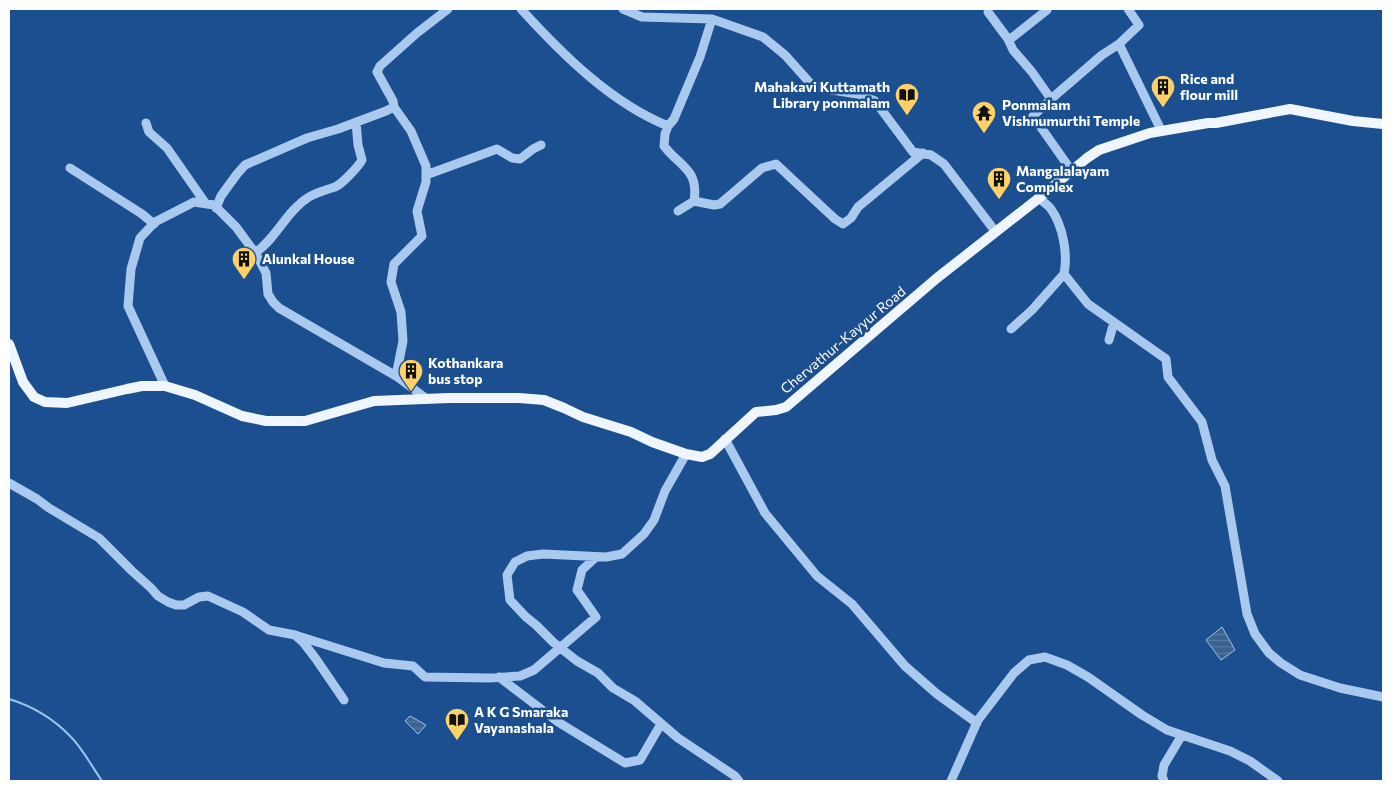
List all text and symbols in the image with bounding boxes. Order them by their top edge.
place label: Rice and flour mill [1180,70,1238,103]
building icon: Rice and flour mill [1150,74,1176,108]
place label: Mahakavi Kuttamath Library ponmalam [754,78,890,111]
library icon: Mahakavi Kuttamath Library ponmalam [894,82,920,116]
place label: Ponmalam Vishnumurthi Temple [1002,96,1140,129]
temple icon: Ponmalam Vishnumurthi Temple [971,100,997,134]
place label: Mangalalayam Complex [1016,162,1109,195]
building icon: Mangalalayam Complex [986,166,1012,200]
building icon: Alunkal House [231,246,257,280]
place label: Alunkal House [262,250,355,267]
street label: Chervathur-Kayyur Road [777,282,909,397]
place label: Kothankara bus stop [428,354,503,387]
building icon: Kothankara bus stop [398,358,424,392]
place label: A K G Smaraka Vayanashala [474,703,569,736]
library icon: A K G Smaraka Vayanashala [444,707,470,741]

